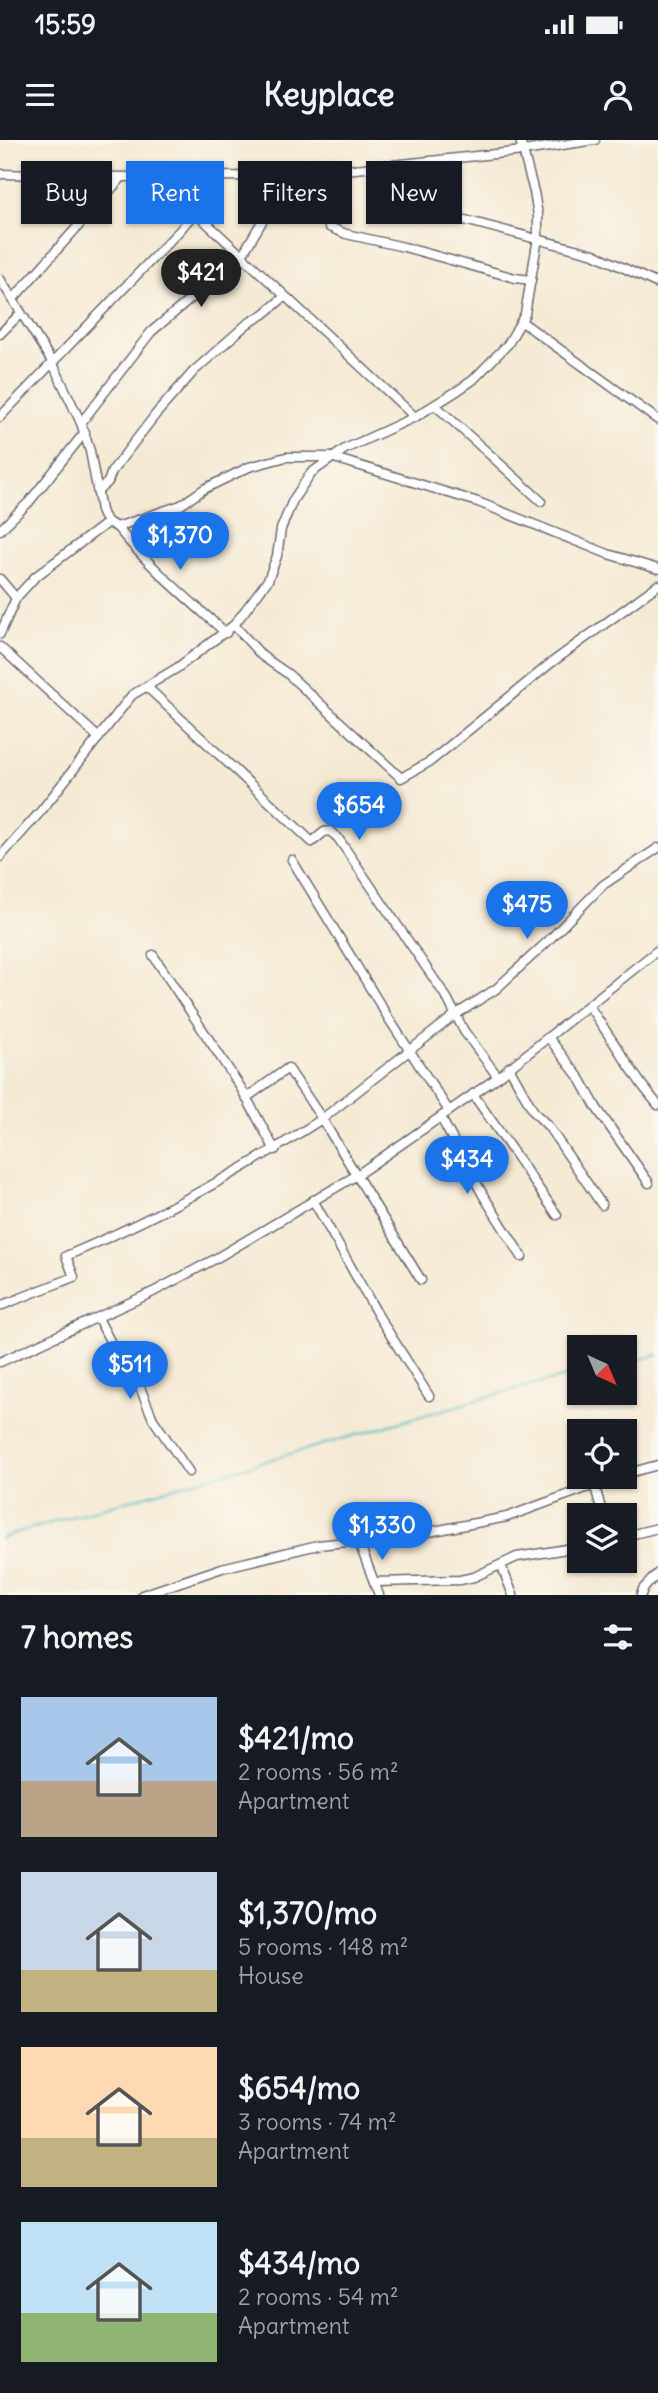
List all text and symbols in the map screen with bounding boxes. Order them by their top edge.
text: 15:59 [35,8,96,41]
text: Keyplace [264,74,394,115]
icon: menu [21,76,59,114]
icon: person [599,76,637,114]
chip: Buy [21,161,112,224]
chip: Rent [126,161,224,224]
chip: Filters [238,161,352,224]
chip: New [366,161,462,224]
pin: $421 [160,250,242,309]
text: $421 [177,257,225,286]
pin: $1,370 [123,512,237,572]
text: $1,370 [147,520,213,549]
pin: $654 [318,782,400,842]
text: $654 [333,790,385,819]
pin: $475 [486,882,568,941]
text: $475 [502,889,552,918]
pin: $434 [426,1136,508,1196]
text: $434 [441,1144,493,1173]
north arrow [567,1335,637,1405]
map controls [567,1335,637,1573]
pin: $511 [89,1342,171,1401]
text: $511 [108,1349,152,1378]
button: locate [567,1419,637,1489]
pin: $1,330 [325,1502,439,1562]
button: layers [567,1503,637,1573]
text: $1,330 [348,1510,416,1539]
text: 7 homes [21,1618,133,1656]
icon: filters [599,1618,637,1656]
text: $421/mo [238,1719,354,1757]
icon: home [77,1725,161,1809]
text: 2 rooms · 56 m² [238,1757,399,1786]
text: Apartment [238,1786,350,1815]
text: $1,370/mo [238,1894,377,1932]
icon: home [77,1900,161,1984]
text: 5 rooms · 148 m² [238,1932,408,1961]
text: House [238,1961,304,1990]
text: $654/mo [238,2069,360,2107]
icon: home [77,2075,161,2159]
text: 3 rooms · 74 m² [238,2107,397,2136]
text: Apartment [238,2136,350,2165]
text: $434/mo [238,2244,360,2282]
icon: home [77,2250,161,2334]
text: 2 rooms · 54 m² [238,2282,399,2311]
text: Apartment [238,2311,350,2340]

